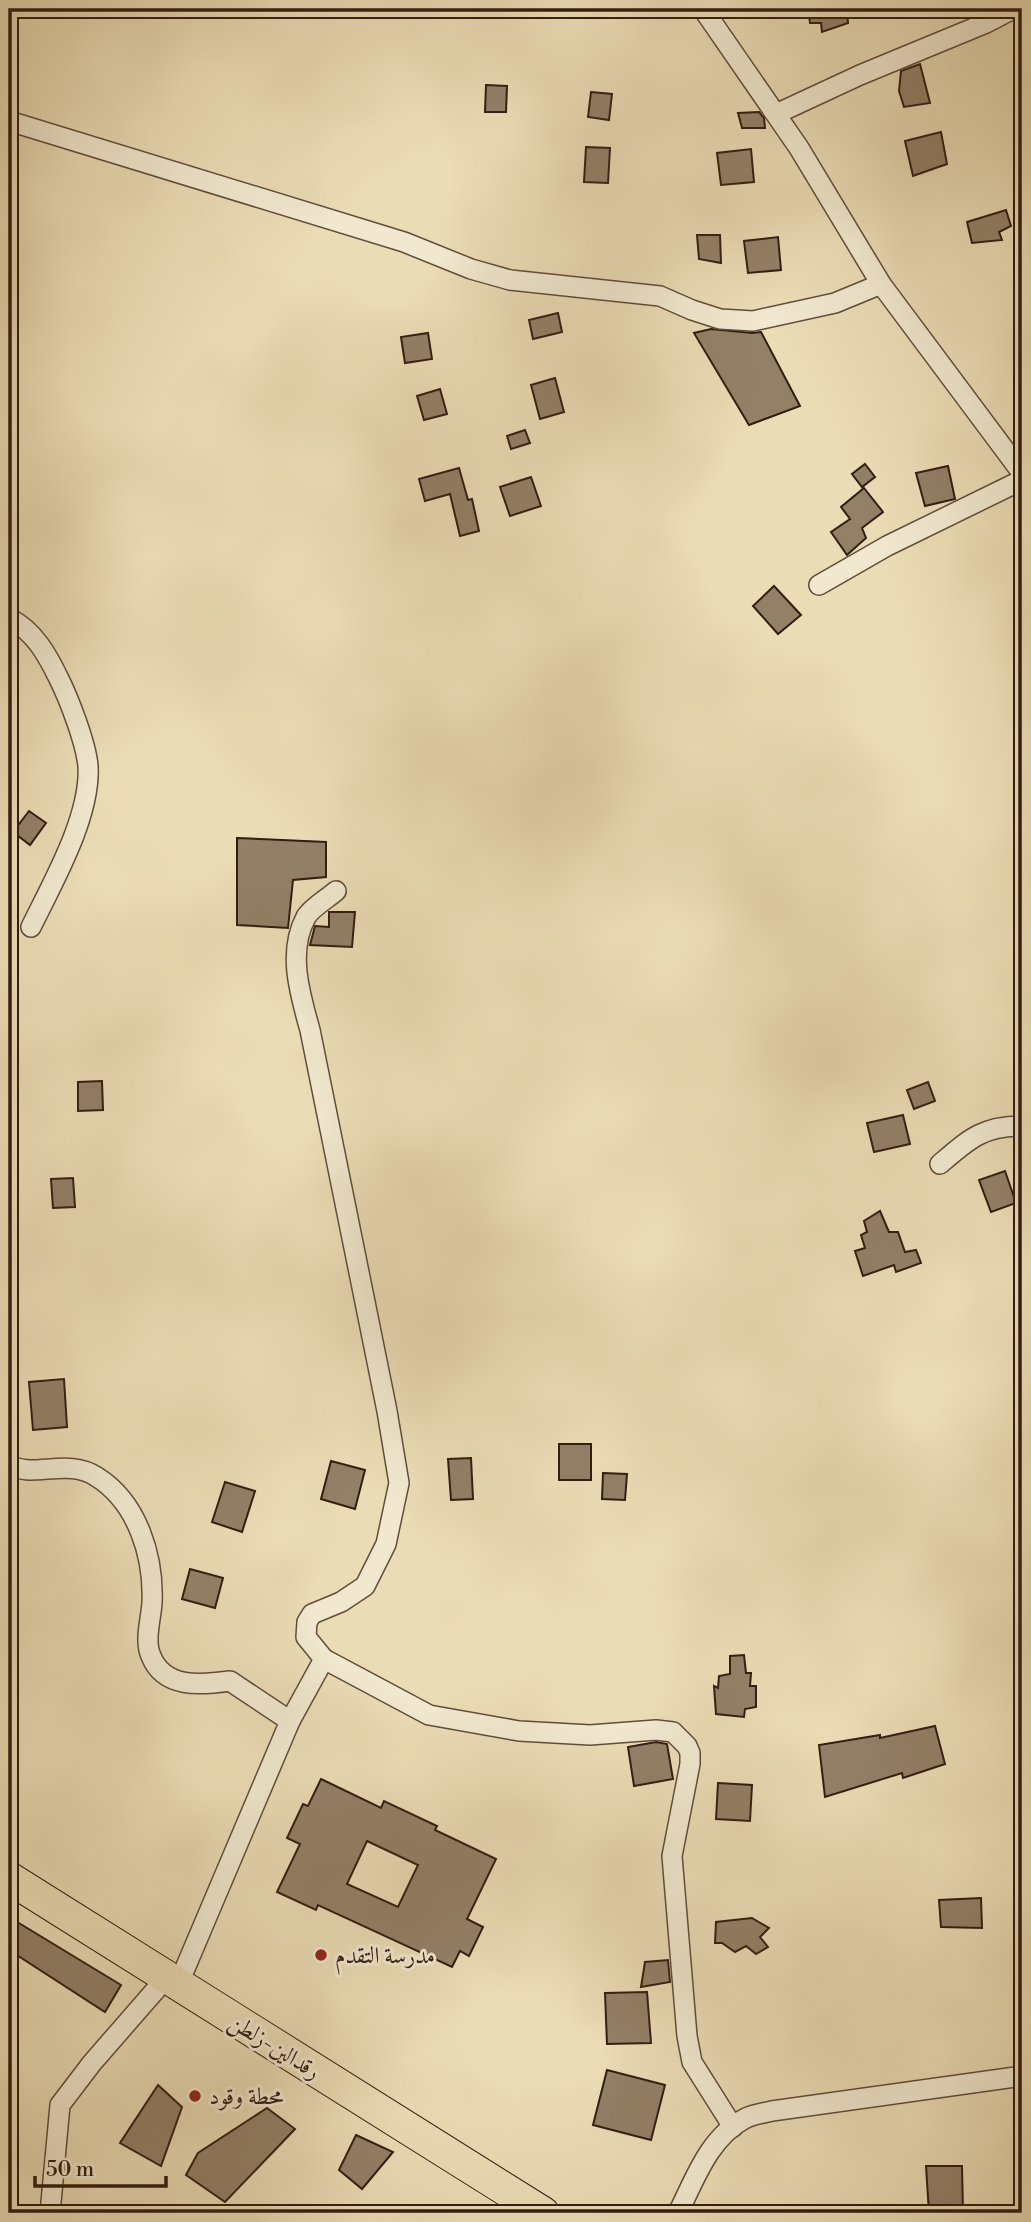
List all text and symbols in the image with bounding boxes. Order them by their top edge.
place label: مدرسة التقدم [335,1942,435,1975]
marker: مدرسة التقدم [313,1947,329,1963]
street label: رقدالين-زلطن [223,2008,325,2087]
place label: محطة وقود [209,2083,283,2111]
marker: محطة وقود [187,2088,203,2104]
scale bar [35,2145,166,2189]
text: 50 m [46,2157,94,2183]

